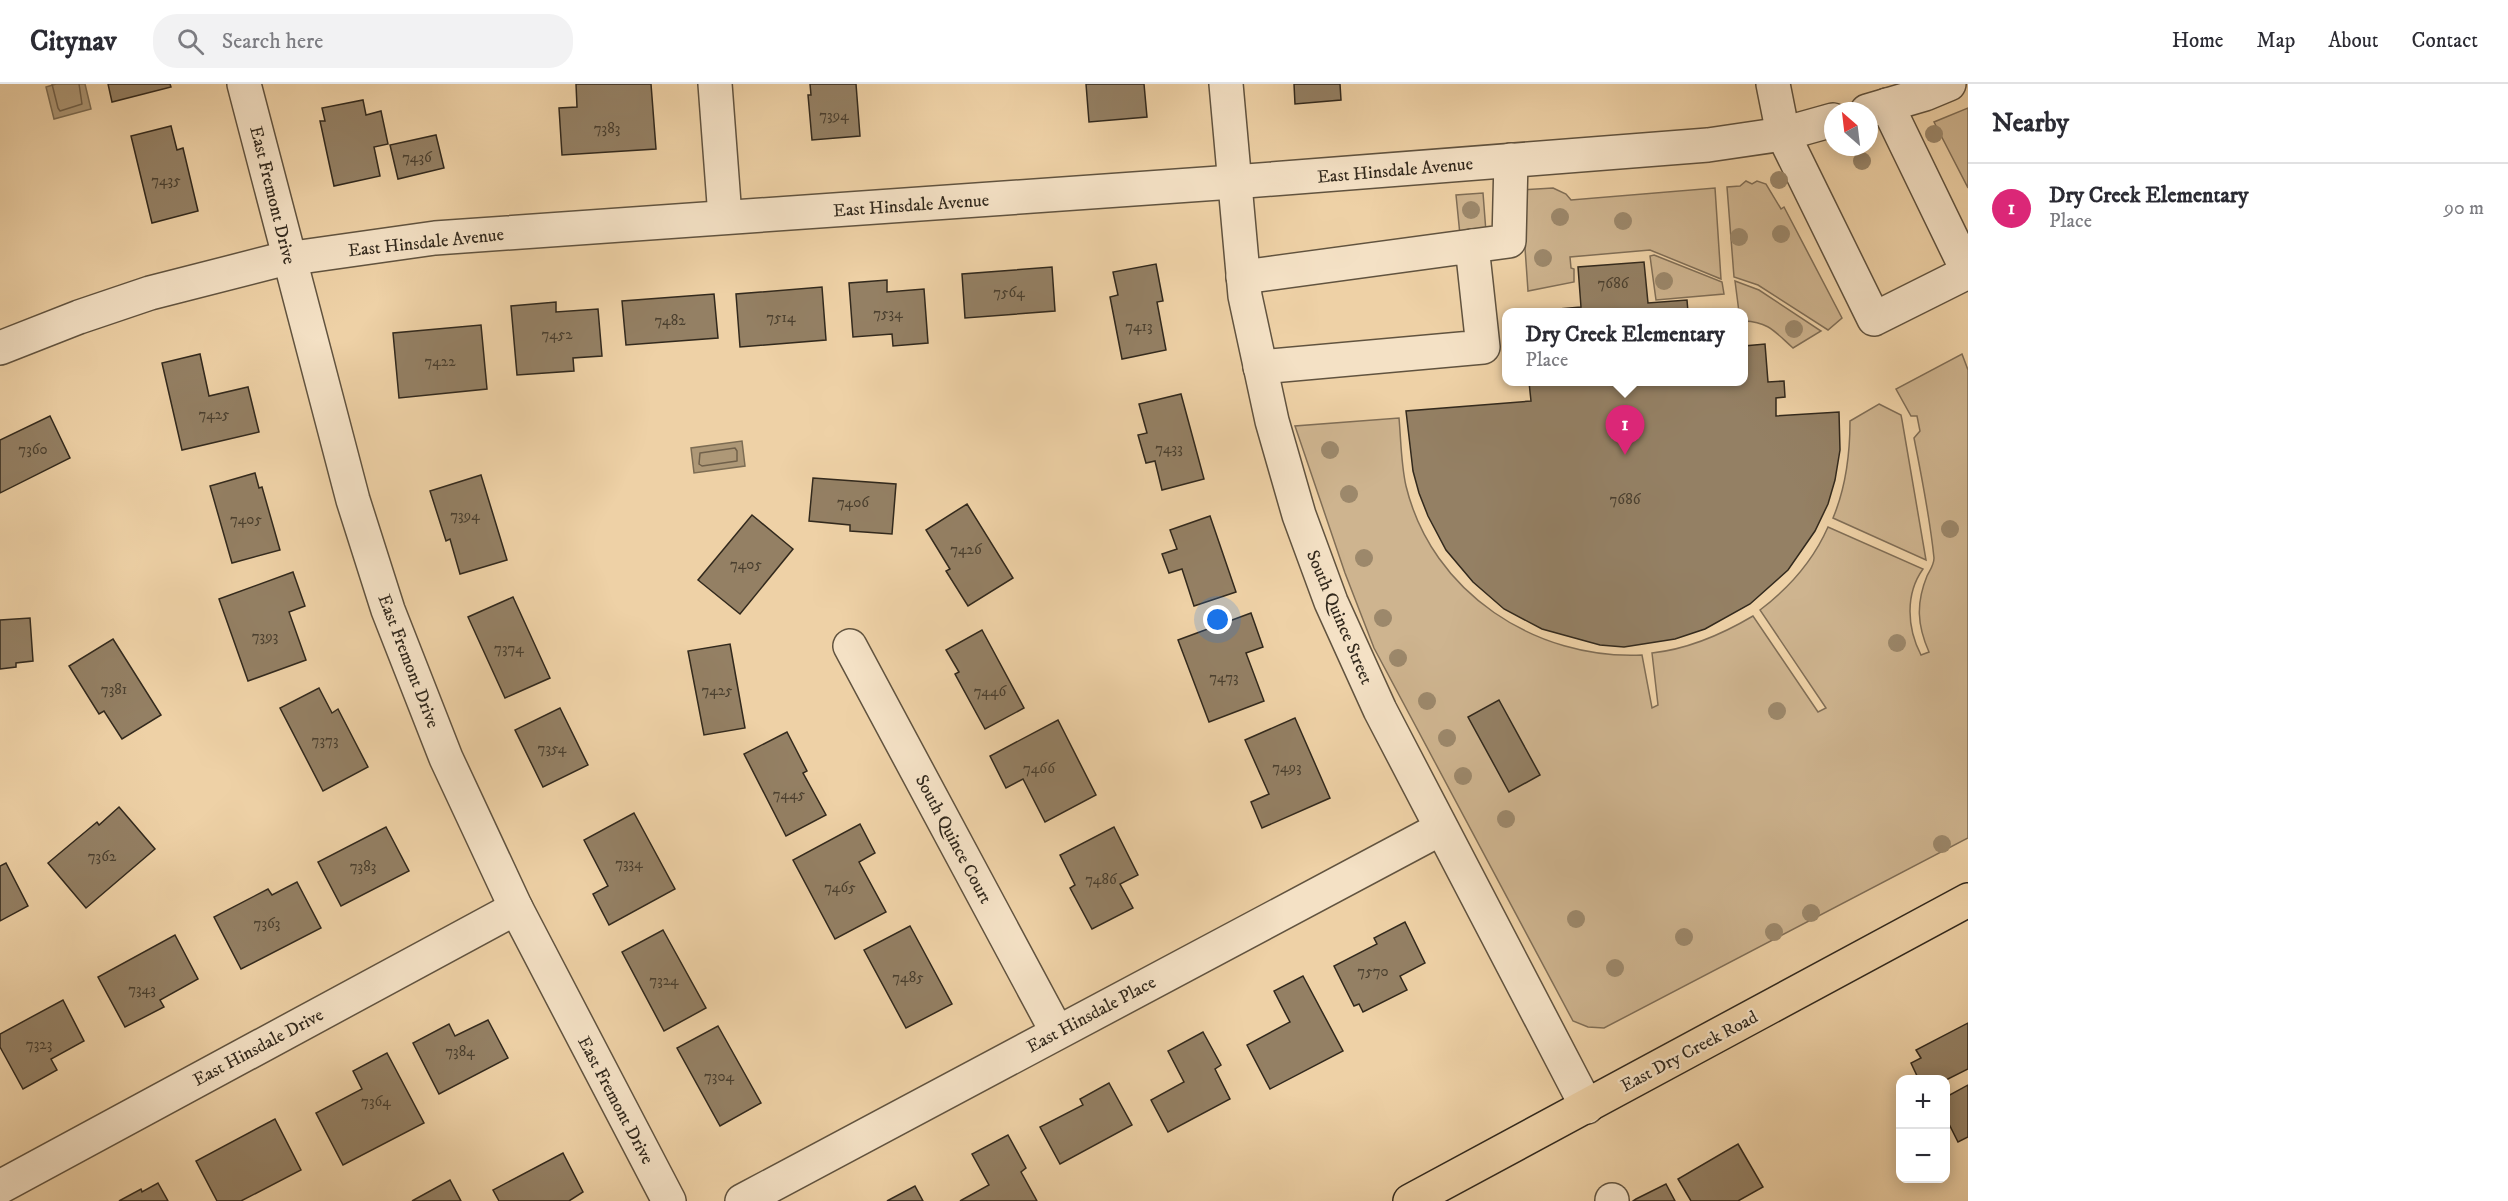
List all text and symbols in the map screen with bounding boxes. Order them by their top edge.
search box [153,14,573,68]
text: Citynav [30,24,117,59]
icon: search [174,25,207,58]
text: Search here [222,28,323,55]
text: Home [2172,28,2224,54]
text: Map [2257,28,2295,54]
text: About [2328,28,2379,54]
text: Contact [2412,28,2478,54]
north arrow [1824,102,1878,156]
house number: 7394 [819,106,849,125]
text: Nearby [1992,107,2069,140]
house number: 7383 [594,119,620,138]
street label: East Fremont Drive [244,124,300,267]
house number: 7436 [402,148,433,167]
street label: East Hinsdale Avenue [1316,153,1474,189]
house number: 7435 [151,171,181,190]
text: Dry Creek Elementary [2049,182,2248,209]
street label: East Hinsdale Avenue [832,190,990,222]
text: 1 [2008,196,2015,221]
text: 90 m [2444,196,2484,221]
text: Place [2049,209,2092,234]
street label: East Hinsdale Avenue [347,224,505,262]
house number: 7686 [1598,274,1630,293]
house number: 7564 [993,283,1025,302]
house number: 7534 [873,304,903,323]
house number: 7514 [766,308,796,327]
popup [1502,308,1748,386]
house number: 7482 [654,311,686,330]
house number: 7413 [1125,317,1153,336]
text: Dry Creek Elementary [1525,321,1725,348]
house number: 7452 [541,325,573,344]
text: Place [1525,348,1568,373]
house number: 7422 [424,352,456,371]
house number: 7425 [198,405,230,424]
pin: 1 [1606,406,1644,455]
house number: 7433 [1155,439,1183,458]
house number: 7360 [18,440,48,459]
house number: 7686 [1610,490,1642,509]
house number: 7406 [837,493,870,512]
house number: 7394 [450,506,480,525]
house number: 7405 [230,510,262,529]
house number: 7426 [950,540,983,559]
street label: South Quince Street [1301,547,1377,688]
house number: 7405 [730,555,762,574]
street label: East Fremont Drive [372,591,444,731]
your location [1203,605,1232,634]
house number: 7393 [252,627,278,646]
house number: 7374 [494,639,524,658]
house number: 7473 [1209,668,1239,687]
house number: 7381 [101,680,127,699]
house number: 7425 [701,681,733,700]
house number: 7446 [974,682,1008,701]
house number: 7373 [312,731,339,750]
house number: 7354 [538,739,567,758]
house number: 7493 [1272,758,1302,777]
house number: 7466 [1023,759,1056,778]
street label: South Quince Court [910,771,996,908]
house number: 7445 [773,785,806,804]
house number: 7362 [88,847,117,866]
house number: 7334 [615,854,643,873]
house number: 7383 [350,857,376,876]
house number: 7486 [1085,870,1118,889]
house number: 7465 [824,878,856,897]
house number: 7363 [254,914,280,933]
house number: 7570 [1357,962,1389,981]
house number: 7485 [892,968,924,987]
house number: 7324 [649,971,679,990]
street label: East Hinsdale Place [1023,972,1160,1058]
house number: 7343 [128,980,156,999]
street label: East Hinsdale Drive [189,1004,327,1092]
street label: East Dry Creek Road [1617,1006,1762,1097]
street label: East Fremont Drive [572,1033,658,1168]
house number: 7323 [26,1035,52,1054]
house number: 7384 [445,1042,475,1061]
house number: 7304 [704,1067,734,1086]
map controls [1896,1075,1950,1183]
button: + [1896,1075,1950,1129]
house number: 7364 [361,1092,391,1111]
button: − [1896,1129,1950,1183]

